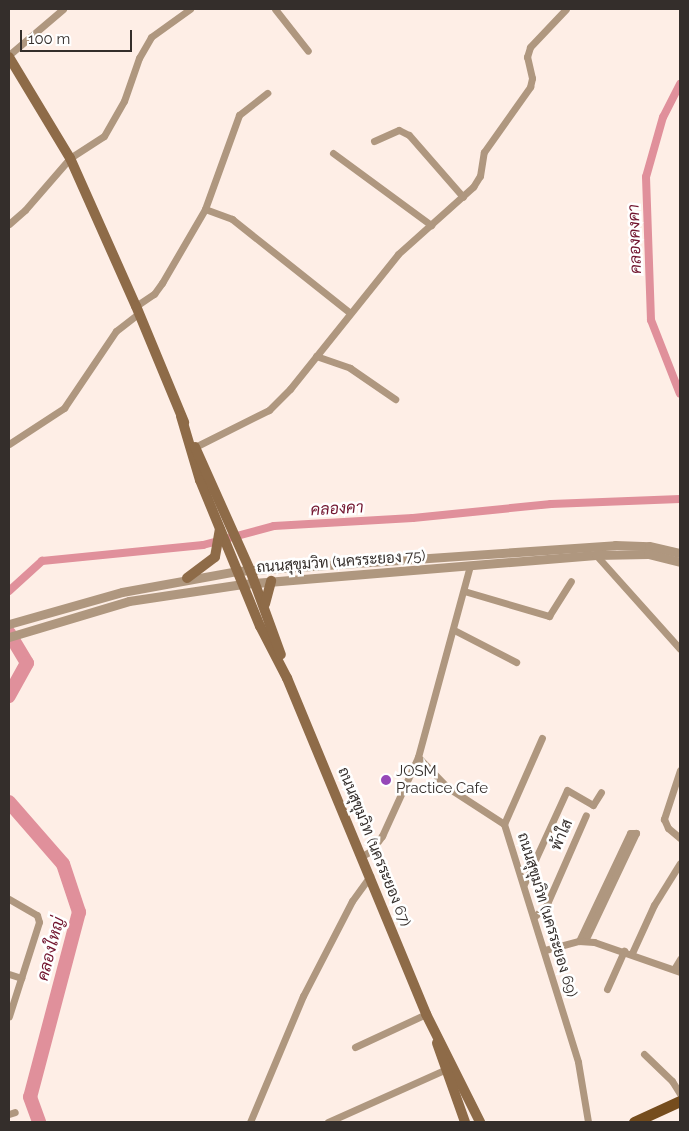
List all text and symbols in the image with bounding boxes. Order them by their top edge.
scale bar [22,20,135,52]
text: 100 m [28,30,70,48]
water label: คลองคงคา [624,204,646,274]
water label: คลองคา [310,498,364,520]
street label: ถนนสุขุมวิท (นครระยอง 75) [256,547,426,577]
place label: JOSM Practice Cafe [396,762,488,797]
street label: ถนนสุขุมวิท (นครระยอง 67) [334,765,414,929]
marker: JOSM Practice Cafe [380,774,392,786]
street label: พ้าใส [547,817,577,853]
street label: ถนนสุขุมวิท (นครระยอง 69) [513,831,581,999]
water label: คลองใหญ่ [33,915,69,983]

